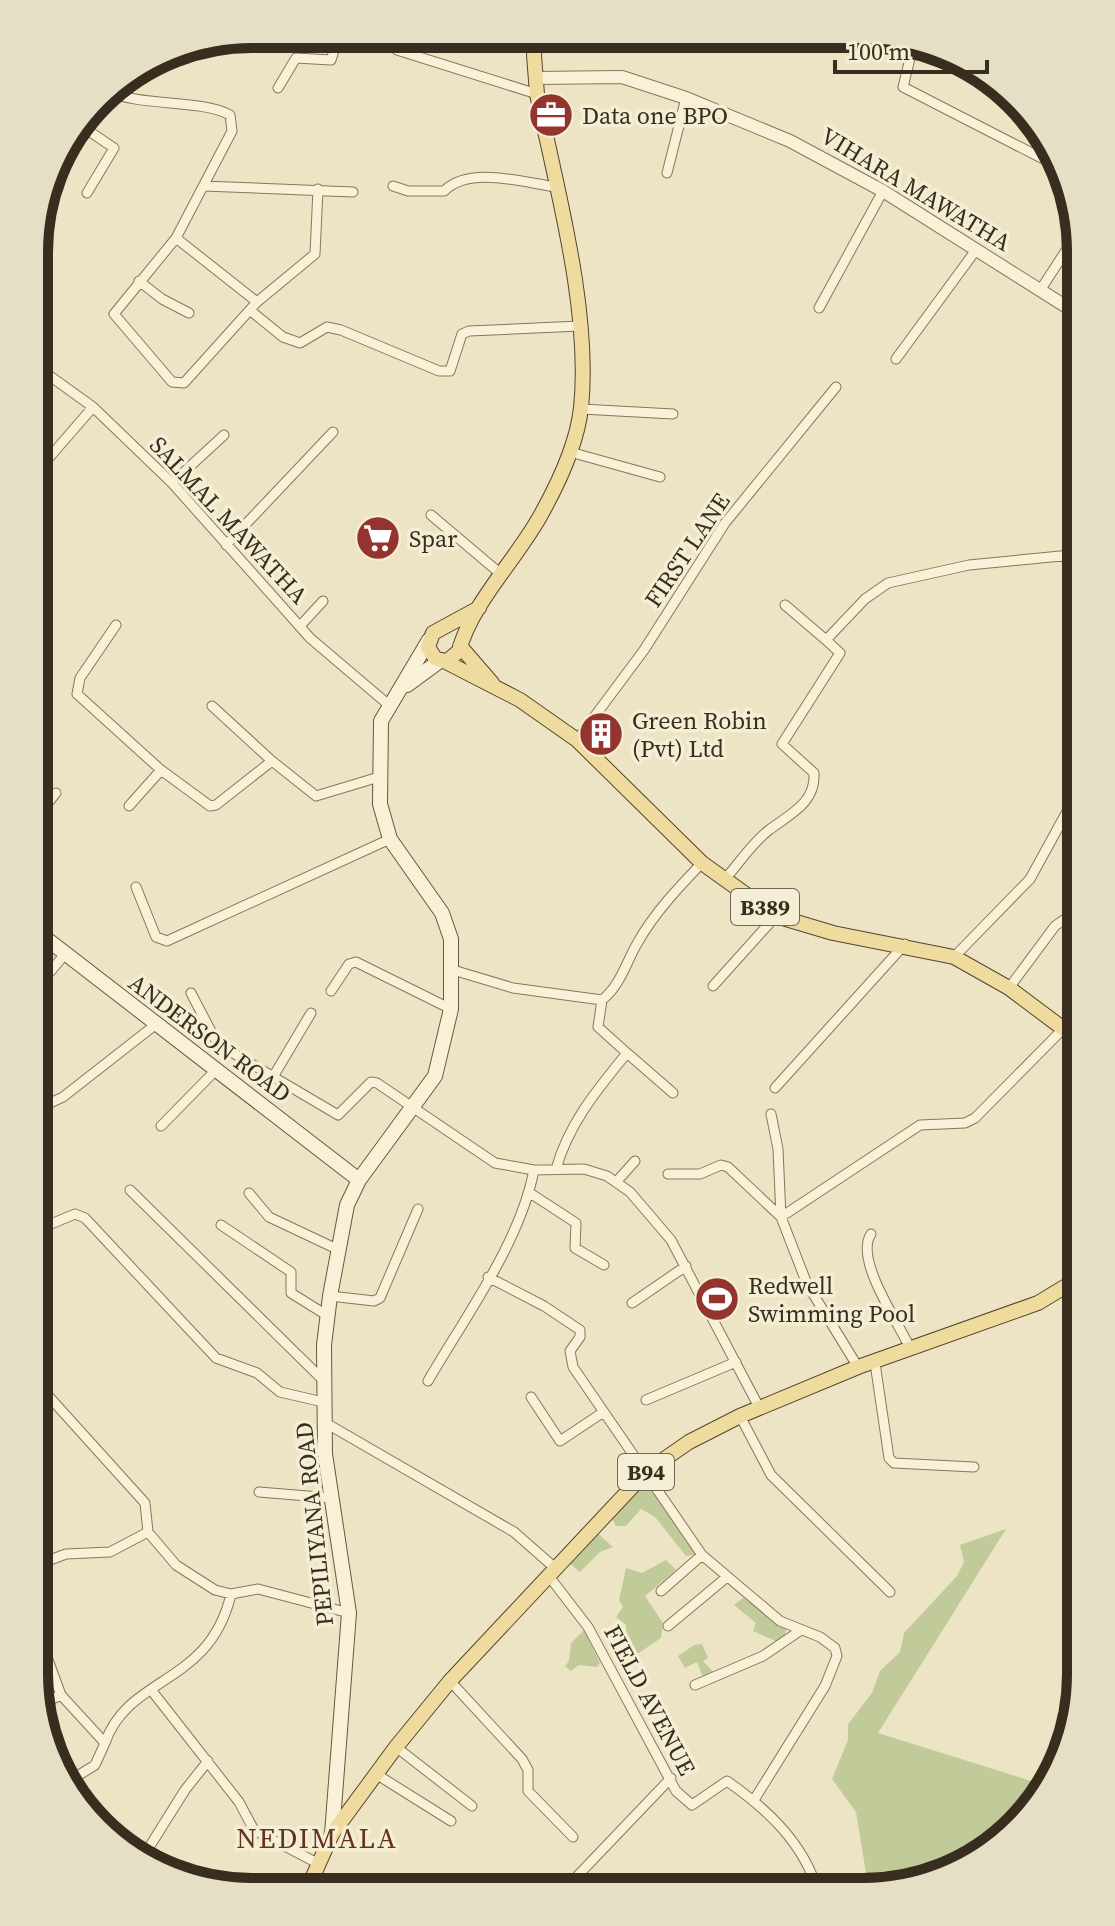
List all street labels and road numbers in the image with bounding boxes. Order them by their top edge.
street label: VIHARA MAWATHA [815,119,1017,259]
street label: SALMAL MAWATHA [142,429,316,611]
street label: FIRST LANE [636,486,738,614]
road number: B389 [731,889,799,925]
street label: ANDERSON ROAD [122,966,298,1110]
street label: PEPILIYANA ROAD [287,1420,341,1628]
road number: B94 [618,1454,674,1490]
street label: FIELD AVENUE [596,1619,704,1781]

